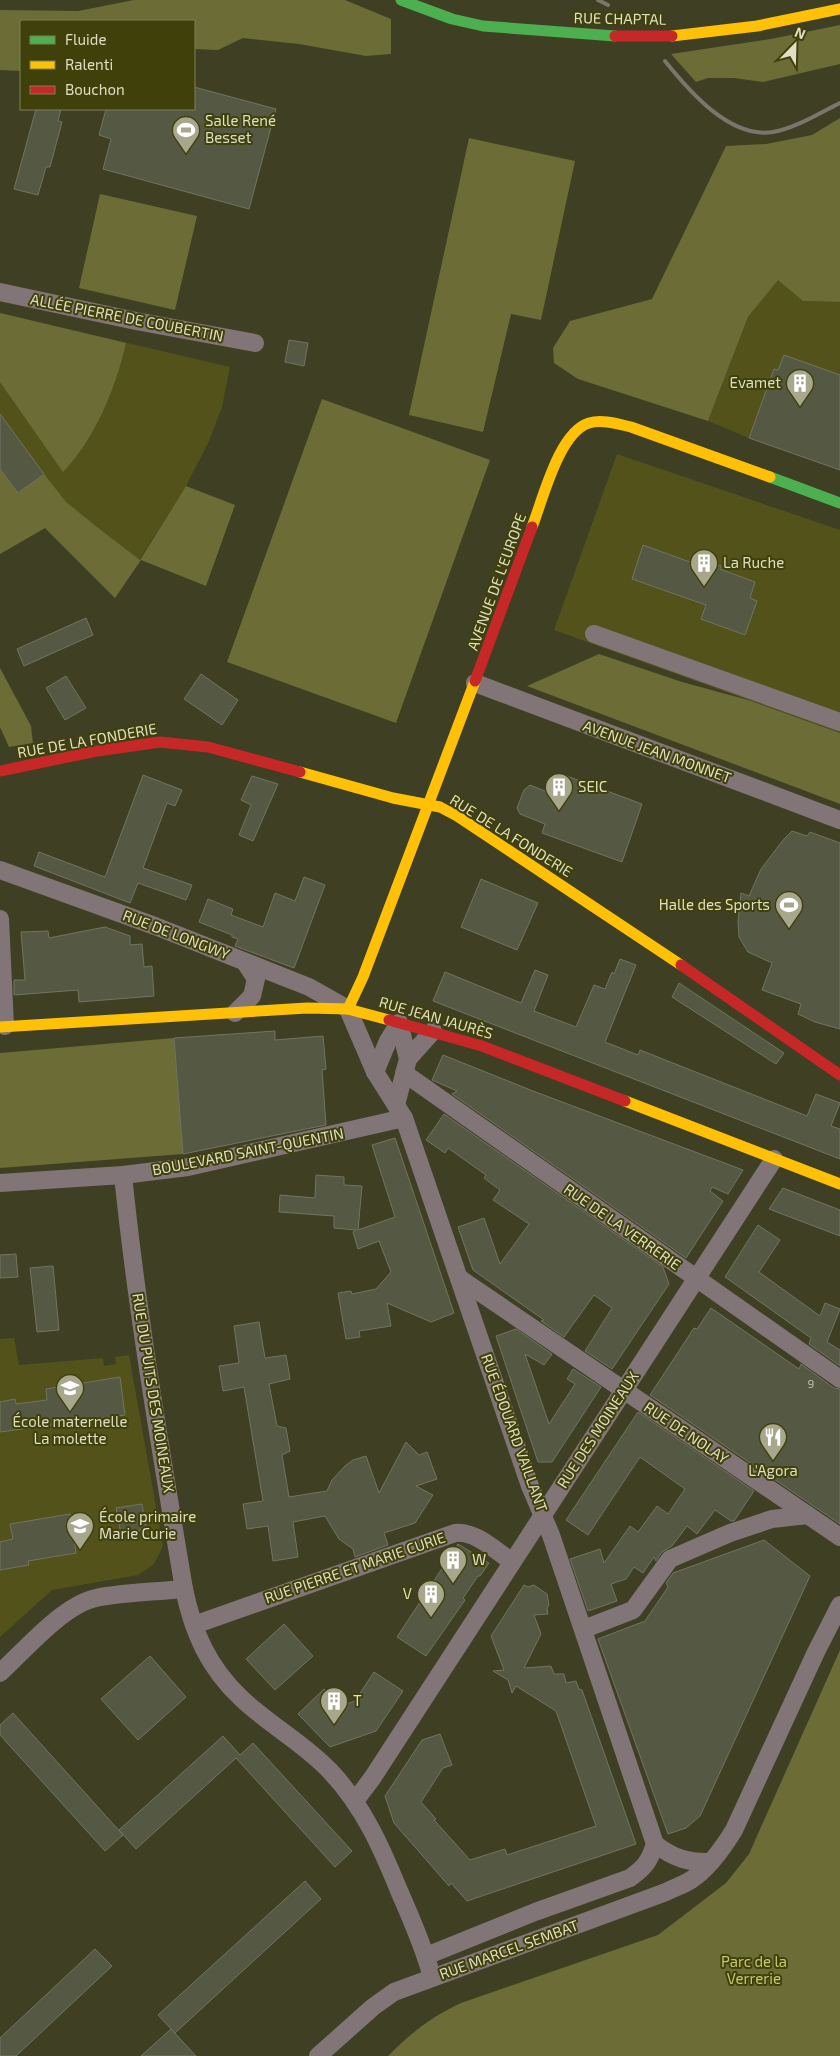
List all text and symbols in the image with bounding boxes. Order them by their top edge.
street label: RUE CHAPTAL [574,8,667,28]
legend [20,20,195,110]
north arrow [770,20,820,70]
text: N [792,23,808,42]
text: Fluide [65,30,106,48]
text: Ralenti [65,55,113,73]
text: Bouchon [65,80,125,98]
place label: Salle René Besset [205,111,276,146]
sports icon: Salle René Besset [171,115,201,154]
street label: ALLÉE PIERRE DE COUBERTIN [29,289,225,345]
building icon: Evamet [785,368,815,407]
place label: Evamet [730,373,781,391]
street label: AVENUE DE L'EUROPE [463,511,529,653]
building icon: La Ruche [689,548,719,587]
place label: La Ruche [723,553,784,571]
street label: AVENUE JEAN MONNET [581,716,734,786]
street label: RUE DE LA FONDERIE [16,719,158,761]
building icon: SEIC [544,772,574,811]
place label: SEIC [578,777,608,795]
street label: RUE DE LA FONDERIE [447,790,576,880]
sports icon: Halle des Sports [774,890,804,929]
place label: Halle des Sports [659,895,770,913]
street label: RUE DE LONGWY [120,905,233,963]
street label: RUE JEAN JAURÈS [377,992,495,1042]
street label: BOULEVARD SAINT-QUENTIN [150,1124,345,1179]
street label: RUE DE LA VERRERIE [561,1179,684,1273]
street label: RUE DU PUITS DES MOINEAUX [129,1292,179,1494]
street label: RUE ÉDOUARD VAILLANT [478,1351,552,1514]
street label: RUE DES MOINEAUX [553,1368,642,1491]
school or university icon: École maternelle La molette [55,1373,85,1412]
house number: 9 [808,1376,815,1390]
street label: RUE DE NOLAY [641,1397,733,1467]
place label: École maternelle La molette [13,1412,127,1447]
restaurant icon: L'Agora [758,1422,788,1461]
place label: L'Agora [748,1461,798,1479]
place label: École primaire Marie Curie [99,1507,196,1542]
school or university icon: École primaire Marie Curie [65,1511,95,1550]
street label: RUE PIERRE ET MARIE CURIE [262,1528,448,1607]
building icon: W [438,1545,468,1584]
place label: W [472,1550,486,1568]
building icon: V [416,1579,446,1618]
place label: V [403,1584,412,1602]
building icon: T [319,1686,349,1725]
place label: T [353,1691,362,1709]
street label: RUE MARCEL SEMBAT [437,1915,581,1983]
park label: Parc de la Verrerie [721,1952,787,1987]

